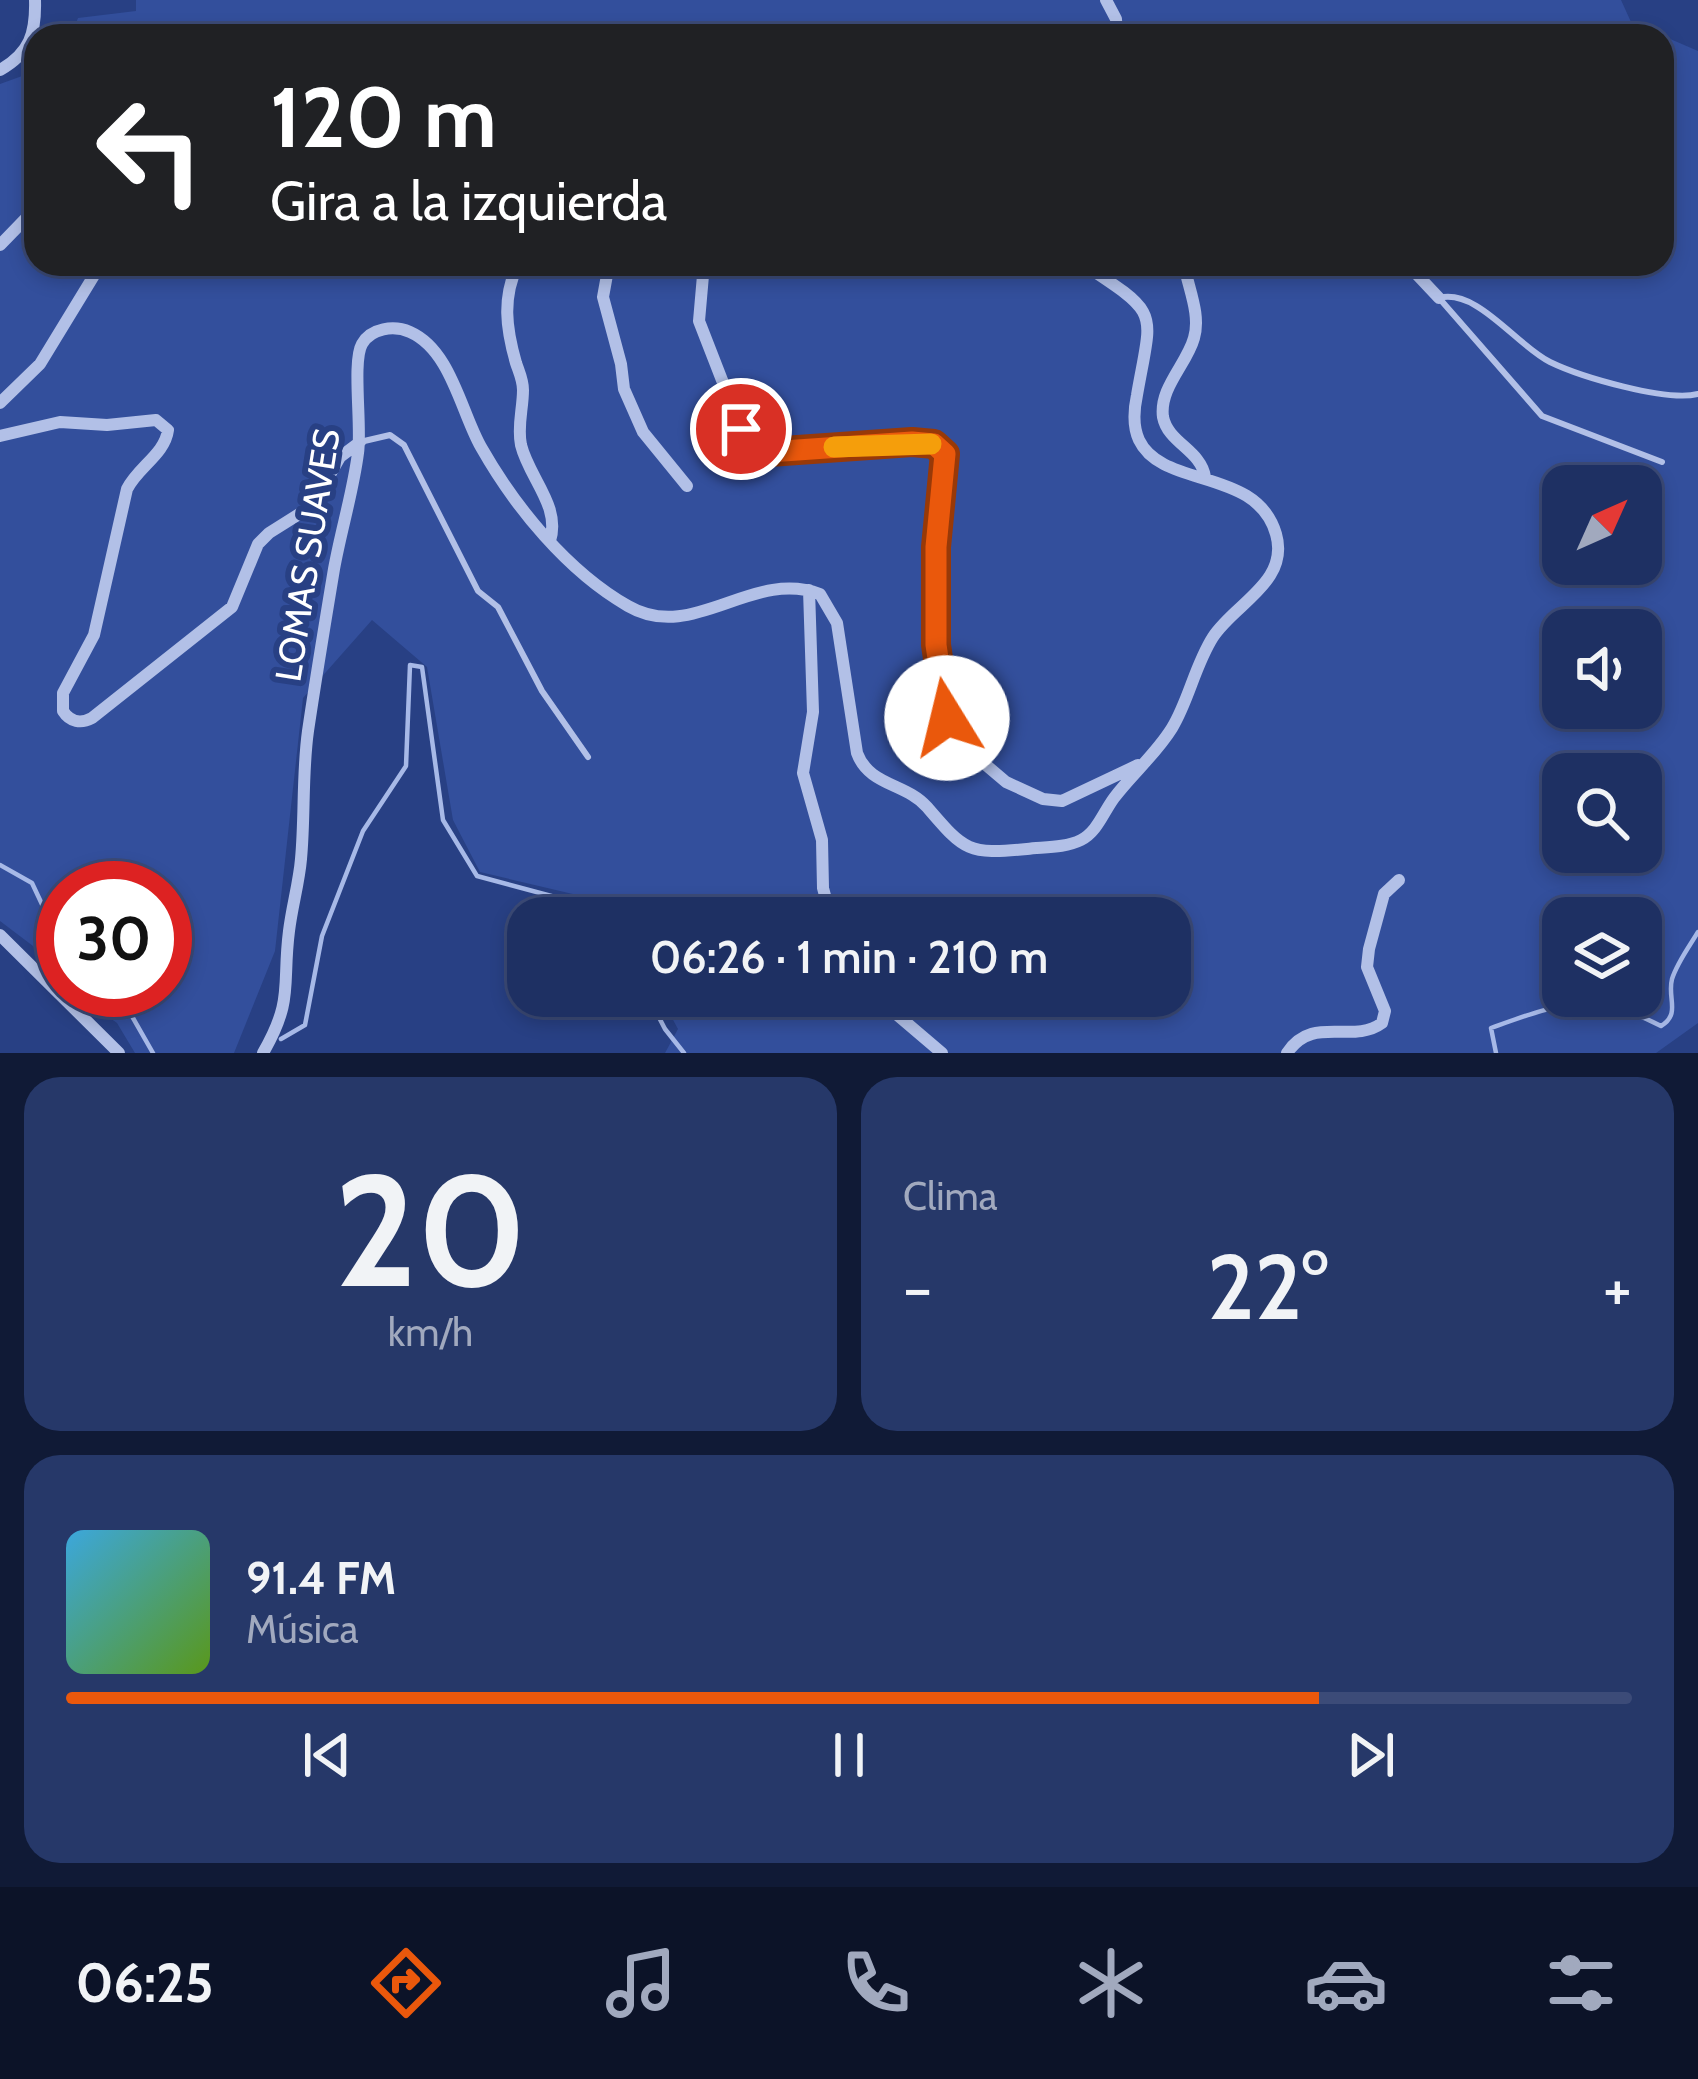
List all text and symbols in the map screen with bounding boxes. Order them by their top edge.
text: 120 m [270,66,497,168]
icon: left [72,72,228,228]
text: Gira a la izquierda [270,168,667,234]
pin [690,378,792,480]
icon: arrive [708,396,774,462]
street label: LOMAS SUAVES [265,426,349,684]
north arrow [1542,465,1662,585]
map controls [1542,465,1662,1017]
button: sound [1542,609,1662,729]
position arrow [884,655,1010,781]
button: search [1542,753,1662,873]
speed limit sign: 30 [36,861,192,1017]
button: layers [1542,897,1662,1017]
text: 06:26 · 1 min · 210 m [650,930,1048,984]
text: 20 [334,1135,527,1325]
text: Clima [903,1172,997,1220]
text: 22° [1207,1232,1328,1342]
text: − [903,1247,932,1328]
text: + [1603,1247,1632,1328]
text: km/h [388,1308,473,1356]
text: 91.4 FM [246,1551,396,1605]
text: Música [246,1605,358,1653]
icon: previous [294,1722,360,1788]
icon: pause [816,1722,882,1788]
icon: next [1338,1722,1404,1788]
icon: directions [364,1941,448,2025]
icon: music [599,1941,683,2025]
icon: phone [834,1941,918,2025]
icon: climate [1069,1941,1153,2025]
icon: car [1304,1941,1388,2025]
icon: filters [1539,1941,1623,2025]
text: 06:25 [75,1950,213,2016]

